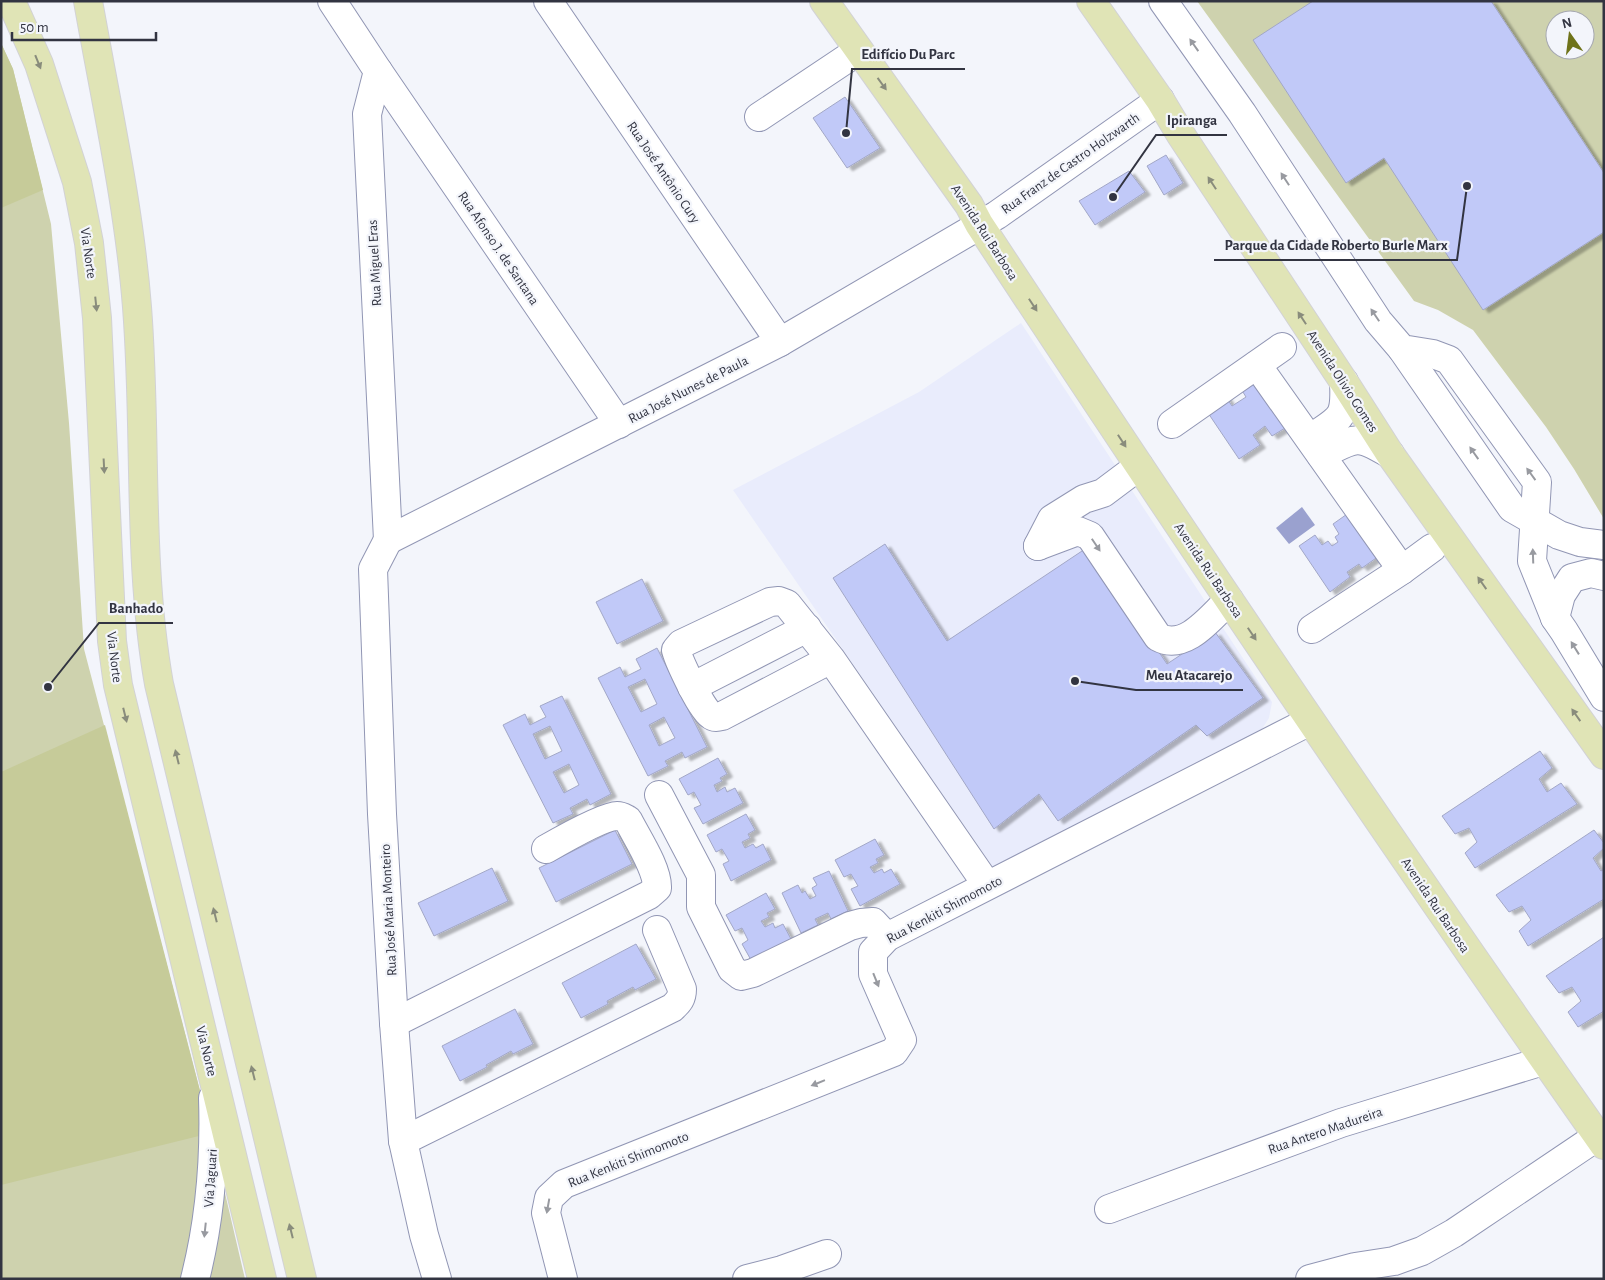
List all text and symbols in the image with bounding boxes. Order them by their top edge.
scale bar [12,10,156,42]
north arrow [1545,10,1595,60]
text: N [1561,15,1574,31]
text: 50 m [20,20,49,35]
one-way arrow [1189,38,1199,52]
callout: Edifício Du Parc [852,39,965,69]
text: Edifício Du Parc [861,47,955,62]
one-way arrow [34,55,42,70]
one-way arrow [877,77,887,91]
callout: Ipiranga [1156,105,1227,135]
street label: Rua Franz de Castro Holzwarth [999,111,1142,217]
text: Ipiranga [1167,113,1217,128]
street label: Rua José Antônio Cury [624,119,702,226]
one-way arrow [1281,173,1290,186]
one-way arrow [1208,176,1217,189]
street label: Avenida Rui Barbosa [948,182,1021,283]
street label: Rua Afonso J. de Santana [455,189,542,308]
street label: Rua Miguel Eras [366,219,384,307]
street label: Via Norte [78,227,99,280]
callout: Parque da Cidade Roberto Burle Marx [1214,230,1457,260]
text: Parque da Cidade Roberto Burle Marx [1224,238,1448,253]
one-way arrow [92,296,100,312]
one-way arrow [1028,298,1037,312]
one-way arrow [1370,308,1380,322]
one-way arrow [1297,311,1307,325]
street label: Avenida Olivio Gomes [1304,328,1380,435]
street label: Rua José Nunes de Paula [626,353,751,426]
one-way arrow [1117,434,1127,447]
one-way arrow [1469,446,1479,460]
one-way arrow [100,459,108,475]
one-way arrow [1526,468,1537,481]
street label: Avenida Rui Barbosa [1171,521,1245,621]
one-way arrow [1091,538,1101,551]
one-way arrow [1529,548,1537,564]
one-way arrow [1476,577,1487,590]
callout: Banhado [99,593,173,623]
text: Banhado [109,601,163,616]
one-way arrow [1247,627,1256,640]
street label: Via Norte [104,631,124,683]
one-way arrow [1570,641,1579,654]
callout: Meu Atacarejo [1136,660,1243,690]
text: Meu Atacarejo [1146,668,1232,683]
one-way arrow [122,707,130,722]
one-way arrow [1571,709,1581,722]
one-way arrow [173,750,181,765]
street label: Rua José Maria Monteiro [379,843,399,976]
street label: Avenida Rui Barbosa [1398,856,1472,956]
street label: Rua Kenkiti Shimomoto [884,873,1005,946]
one-way arrow [211,908,219,923]
one-way arrow [873,973,881,987]
street label: Via Norte [193,1025,219,1078]
one-way arrow [249,1066,257,1081]
one-way arrow [811,1079,825,1087]
street label: Rua Antero Madureira [1266,1105,1385,1157]
street label: Rua Kenkiti Shimomoto [566,1129,691,1191]
street label: Via Jaguari [202,1148,220,1208]
one-way arrow [543,1199,551,1215]
one-way arrow [201,1222,209,1238]
one-way arrow [287,1224,295,1239]

